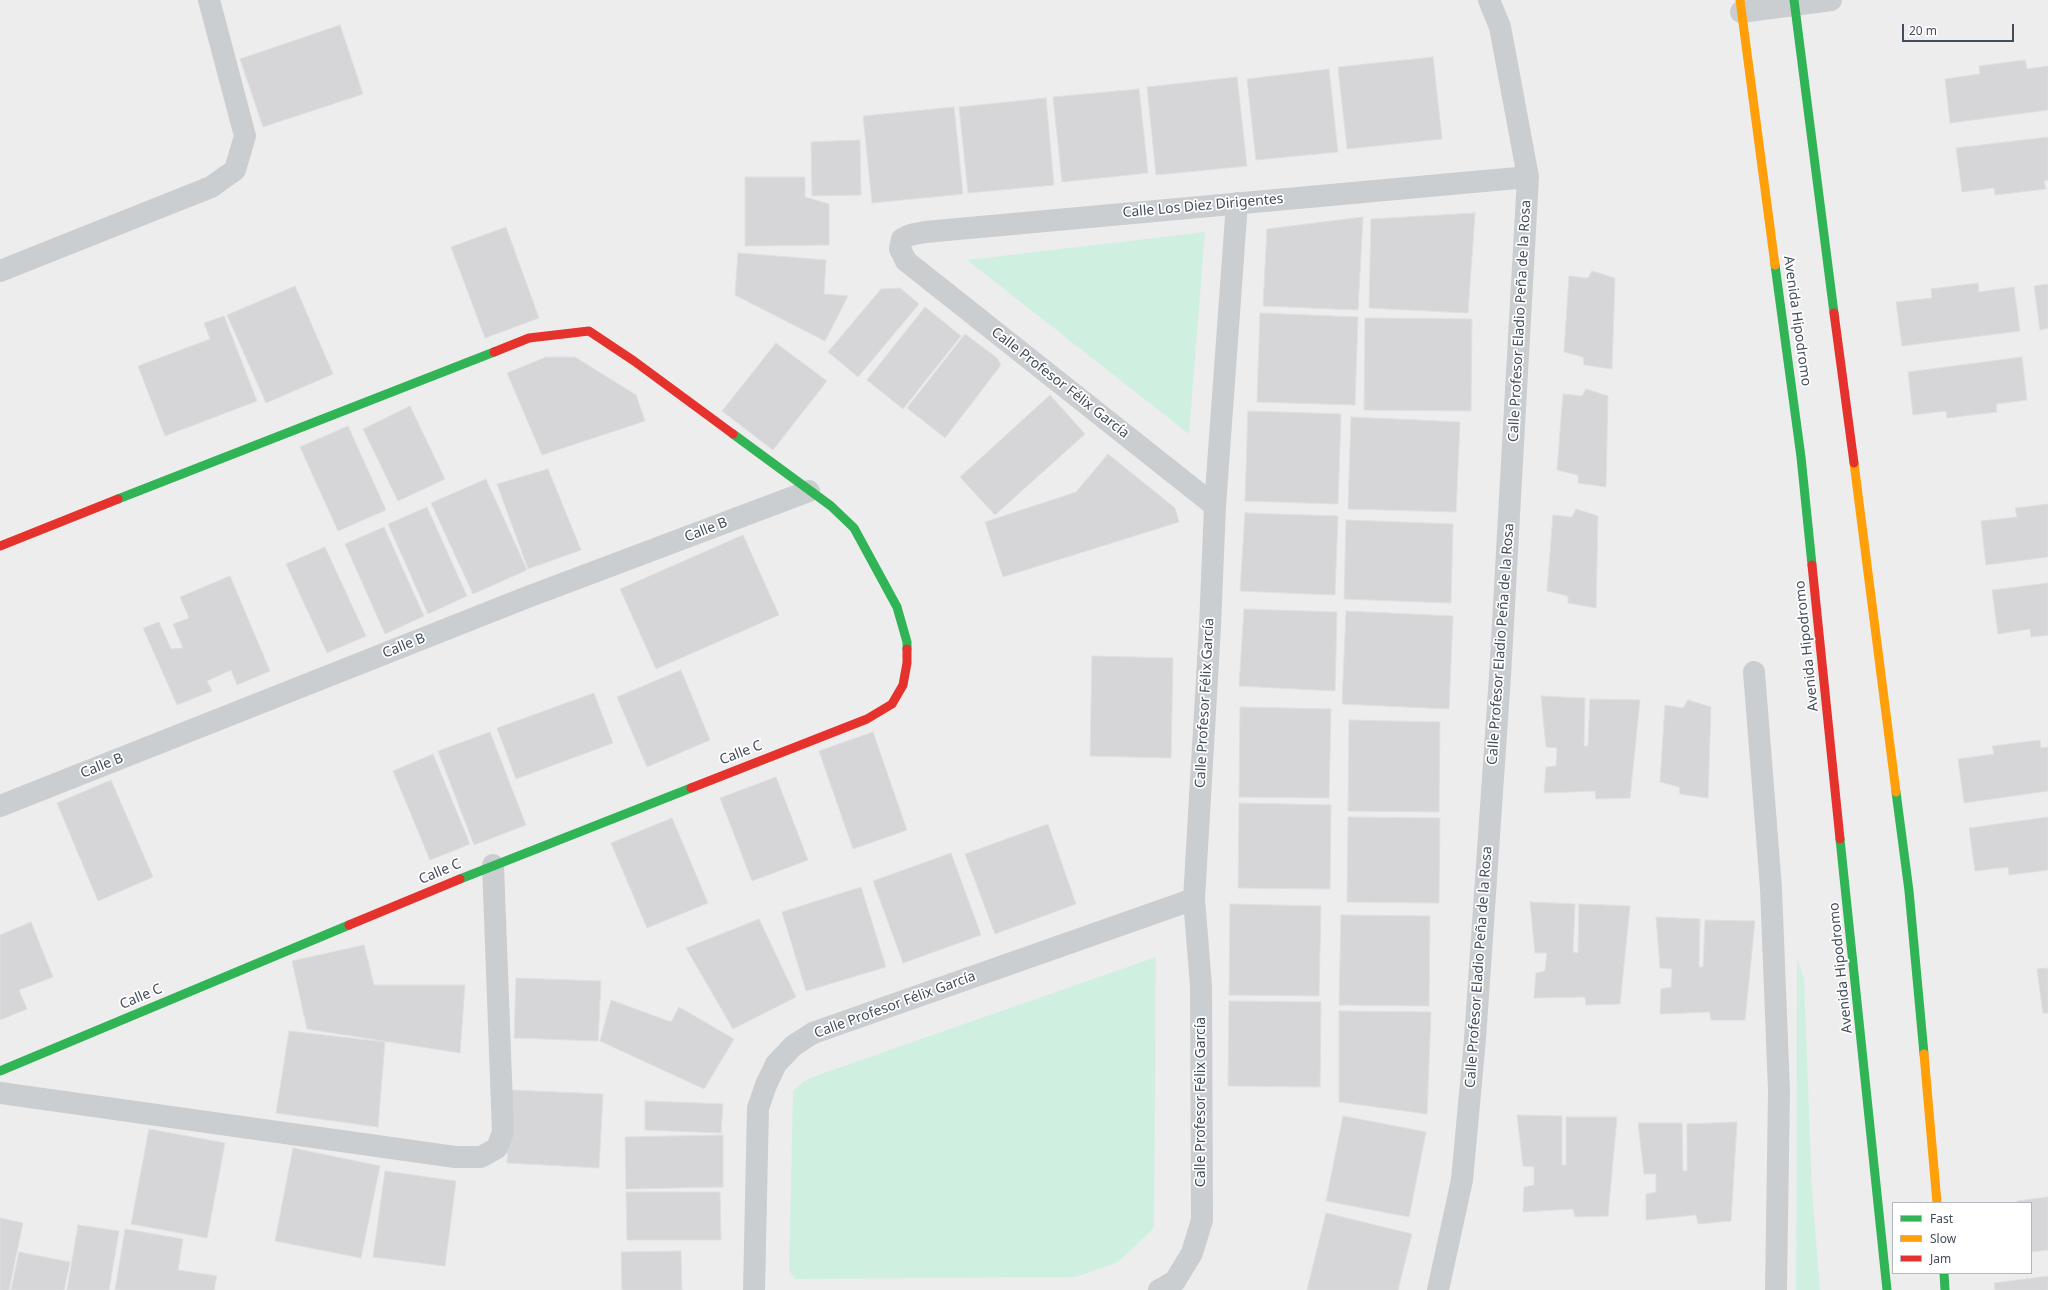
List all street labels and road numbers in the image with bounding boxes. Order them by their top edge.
street label: Calle Los Diez Dirigentes [1122,191,1284,221]
street label: Calle Profesor Eladio Peña de la Rosa [1505,200,1535,442]
street label: Avenida Hipodromo [1780,255,1814,387]
street label: Calle Profesor Félix García [988,324,1132,442]
street label: Calle B [682,514,730,546]
street label: Calle Profesor Eladio Peña de la Rosa [1484,523,1518,765]
street label: Avenida Hipodromo [1792,580,1822,712]
street label: Calle Profesor Félix García [1192,617,1218,789]
street label: Calle B [380,630,428,662]
street label: Calle C [717,737,765,769]
street label: Calle B [78,750,126,782]
street label: Calle Profesor Eladio Peña de la Rosa [1462,846,1496,1088]
street label: Calle C [416,856,464,888]
street label: Avenida Hipodromo [1826,902,1856,1034]
street label: Calle Profesor Félix García [812,968,978,1042]
street label: Calle C [117,981,165,1013]
street label: Calle Profesor Félix García [1193,1017,1209,1187]

